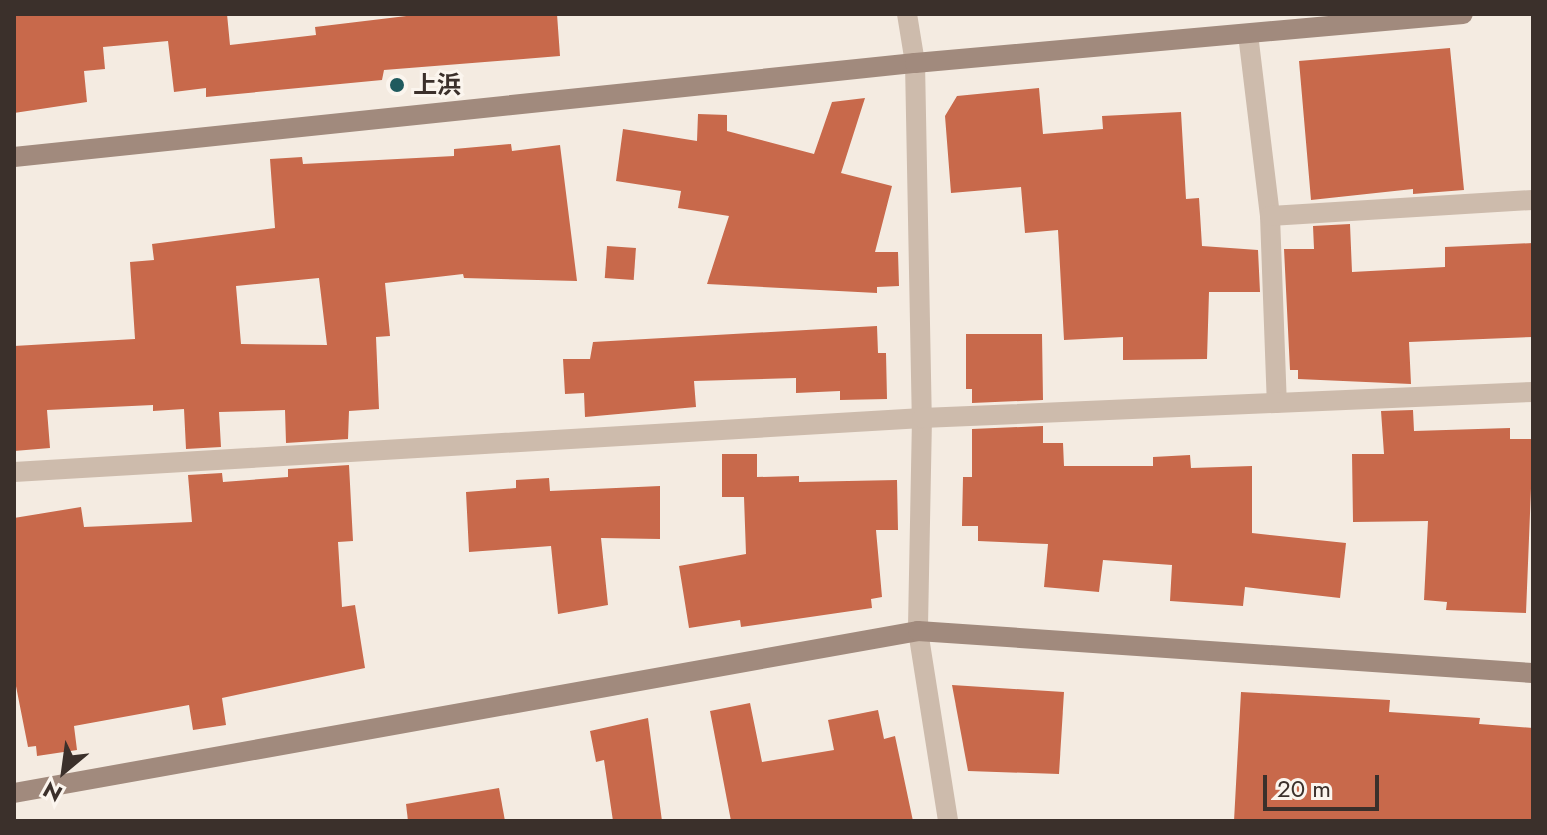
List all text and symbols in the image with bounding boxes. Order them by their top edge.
place label: 上浜 [413,71,461,99]
marker: 上浜 [388,76,406,94]
north arrow [24,731,104,811]
scale bar [1267,759,1383,809]
text: 20 m [1277,771,1331,806]
text: N [37,774,68,810]

